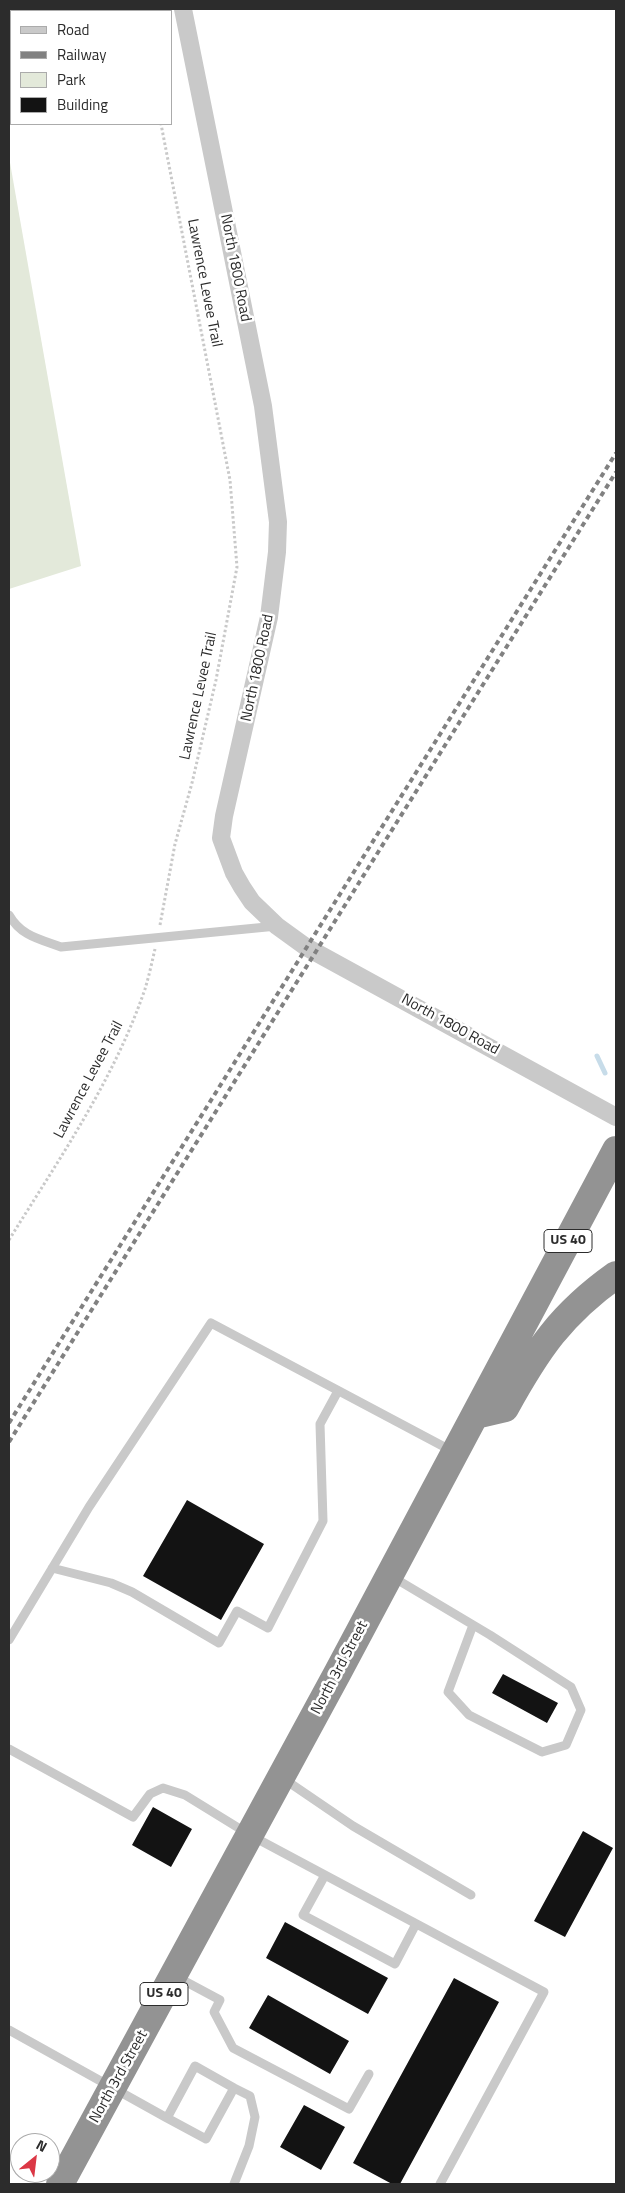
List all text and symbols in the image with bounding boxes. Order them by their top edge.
legend [10,10,172,125]
text: Road [57,18,89,41]
text: Railway [57,43,107,66]
text: Park [57,68,86,91]
text: Building [57,93,108,116]
street label: North 1800 Road [216,213,254,323]
street label: Lawrence Levee Trail [183,217,225,349]
street label: North 1800 Road [238,613,278,723]
street label: Lawrence Levee Trail [177,630,221,762]
street label: North 1800 Road [398,991,502,1059]
street label: Lawrence Levee Trail [50,1018,128,1142]
road number: US 40 [544,1230,592,1252]
street label: North 3rd Street [308,1618,372,1718]
road number: US 40 [140,1982,188,2006]
street label: North 3rd Street [86,2028,152,2126]
north arrow [10,2133,60,2183]
text: N [33,2134,51,2157]

